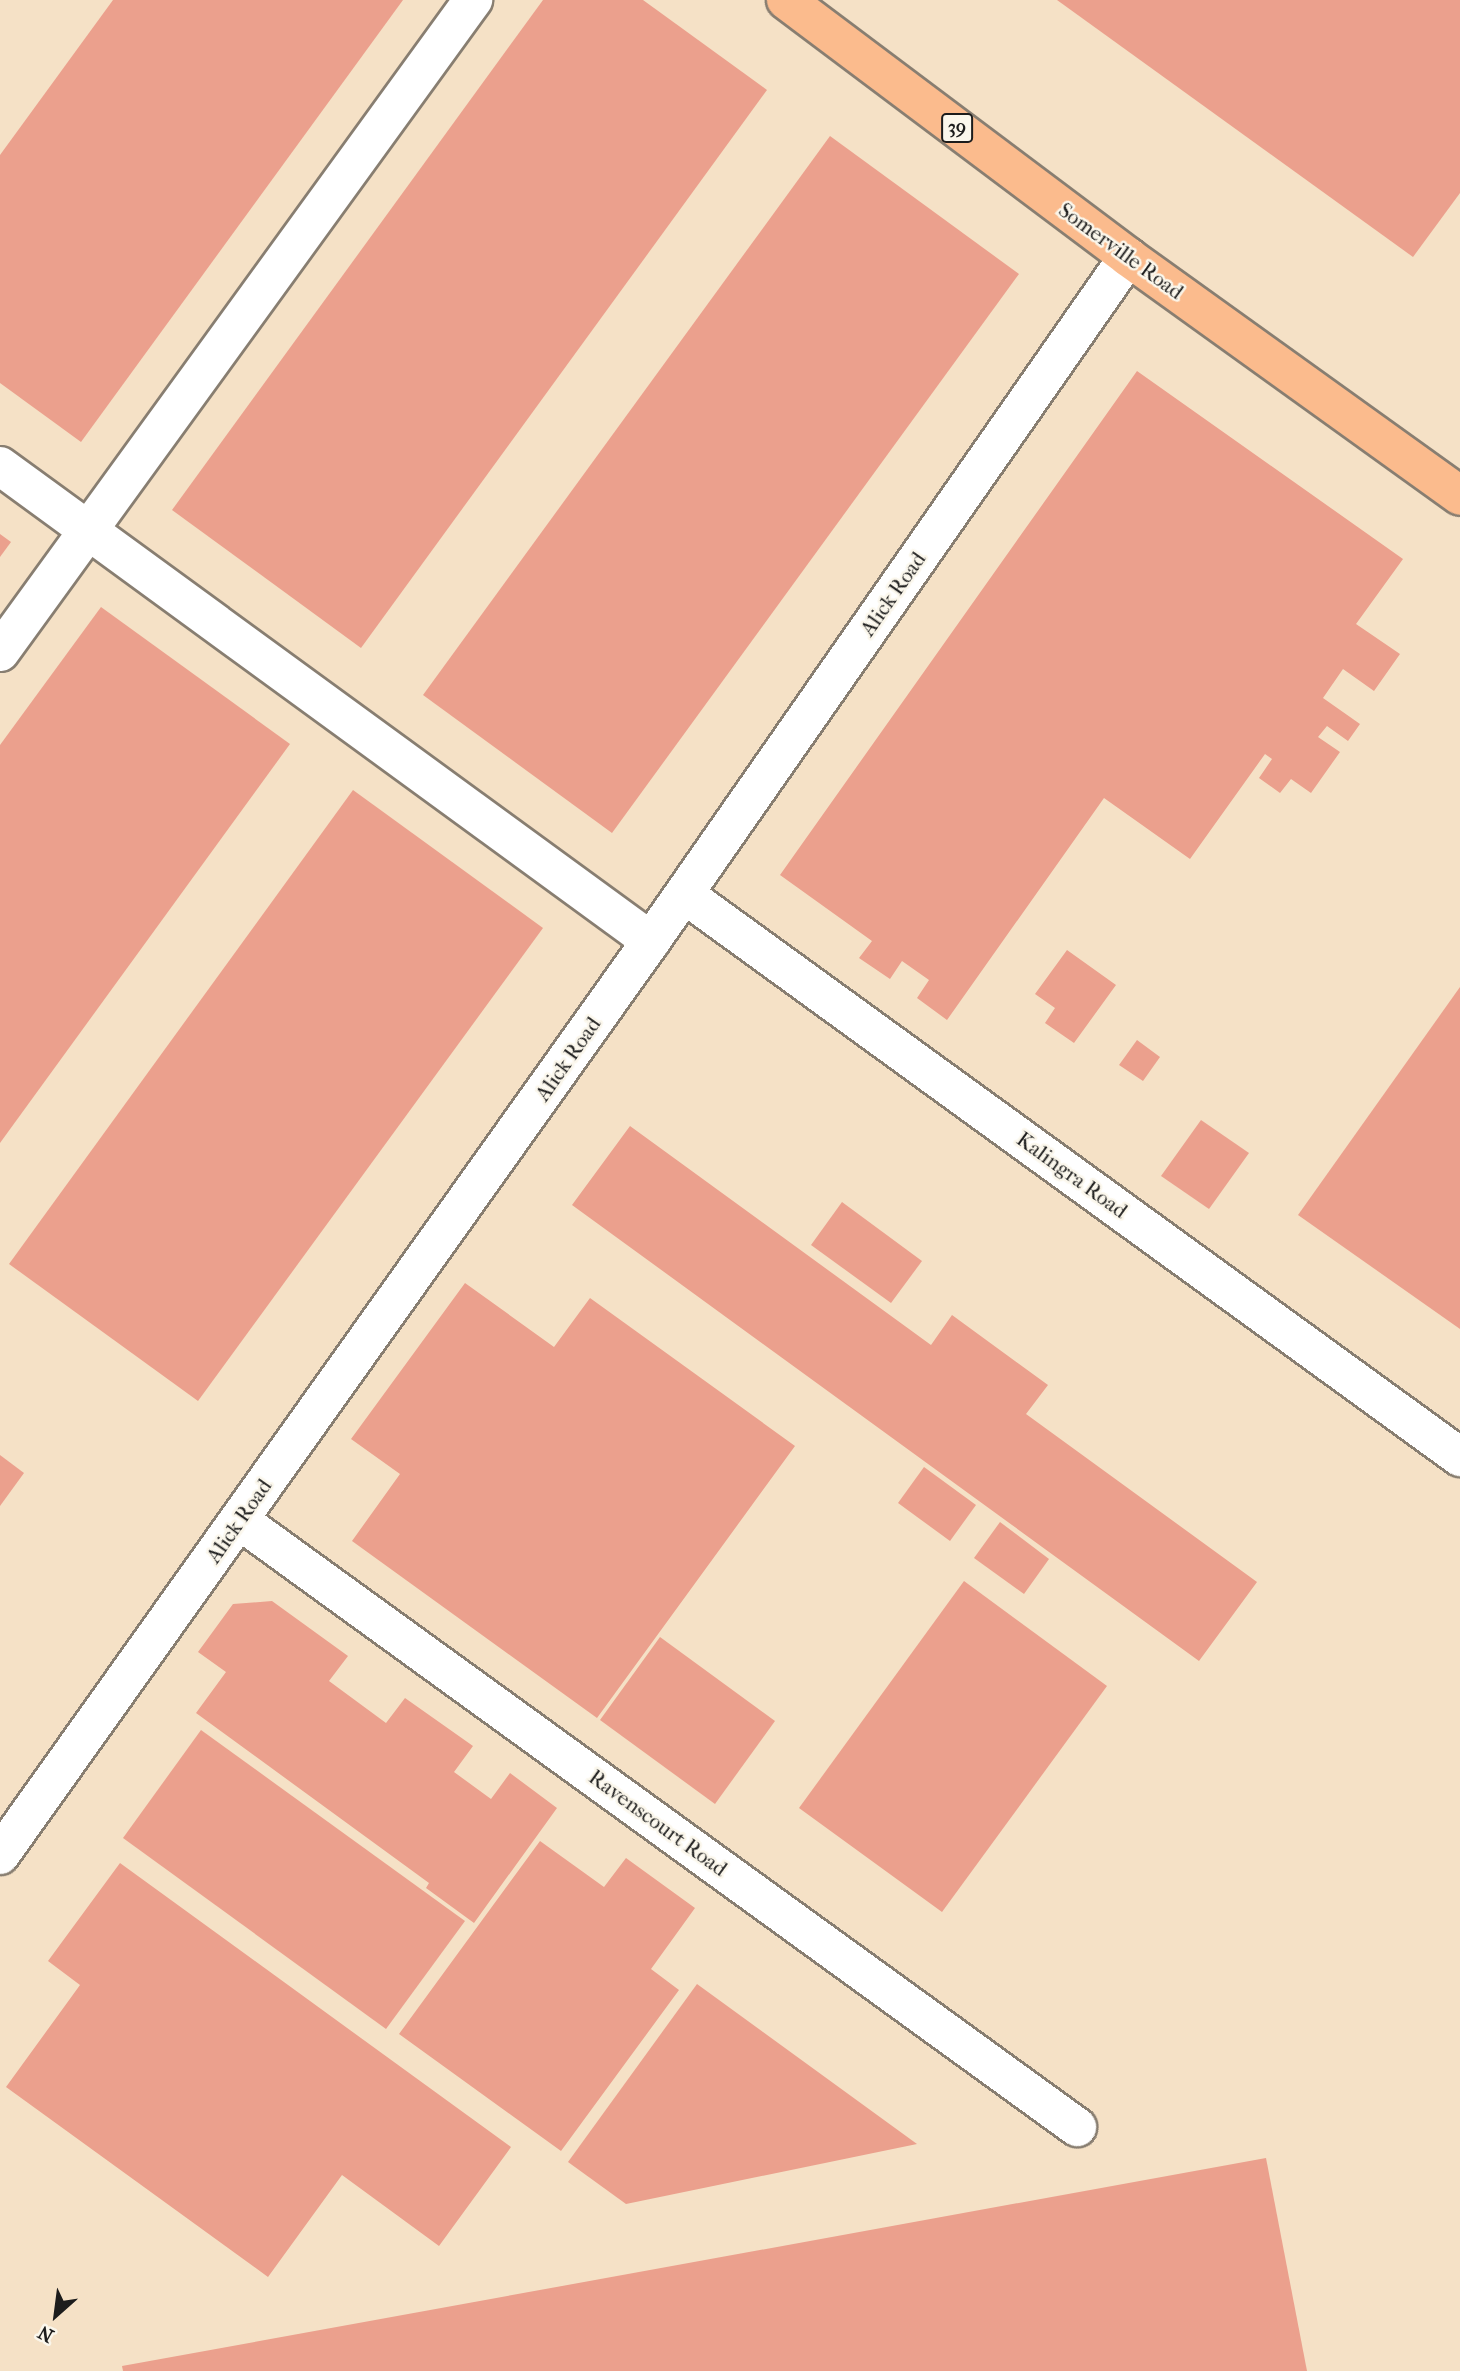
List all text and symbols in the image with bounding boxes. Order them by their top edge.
road number: 39 [940,112,974,144]
street label: Somerville Road [1054,197,1188,305]
street label: Alick Road [855,547,931,641]
street label: Alick Road [530,1012,606,1106]
street label: Kalingra Road [1012,1126,1132,1224]
street label: Alick Road [201,1474,277,1568]
street label: Ravenscourt Road [584,1764,732,1882]
north arrow [21,2280,91,2350]
text: N [35,2320,58,2347]

